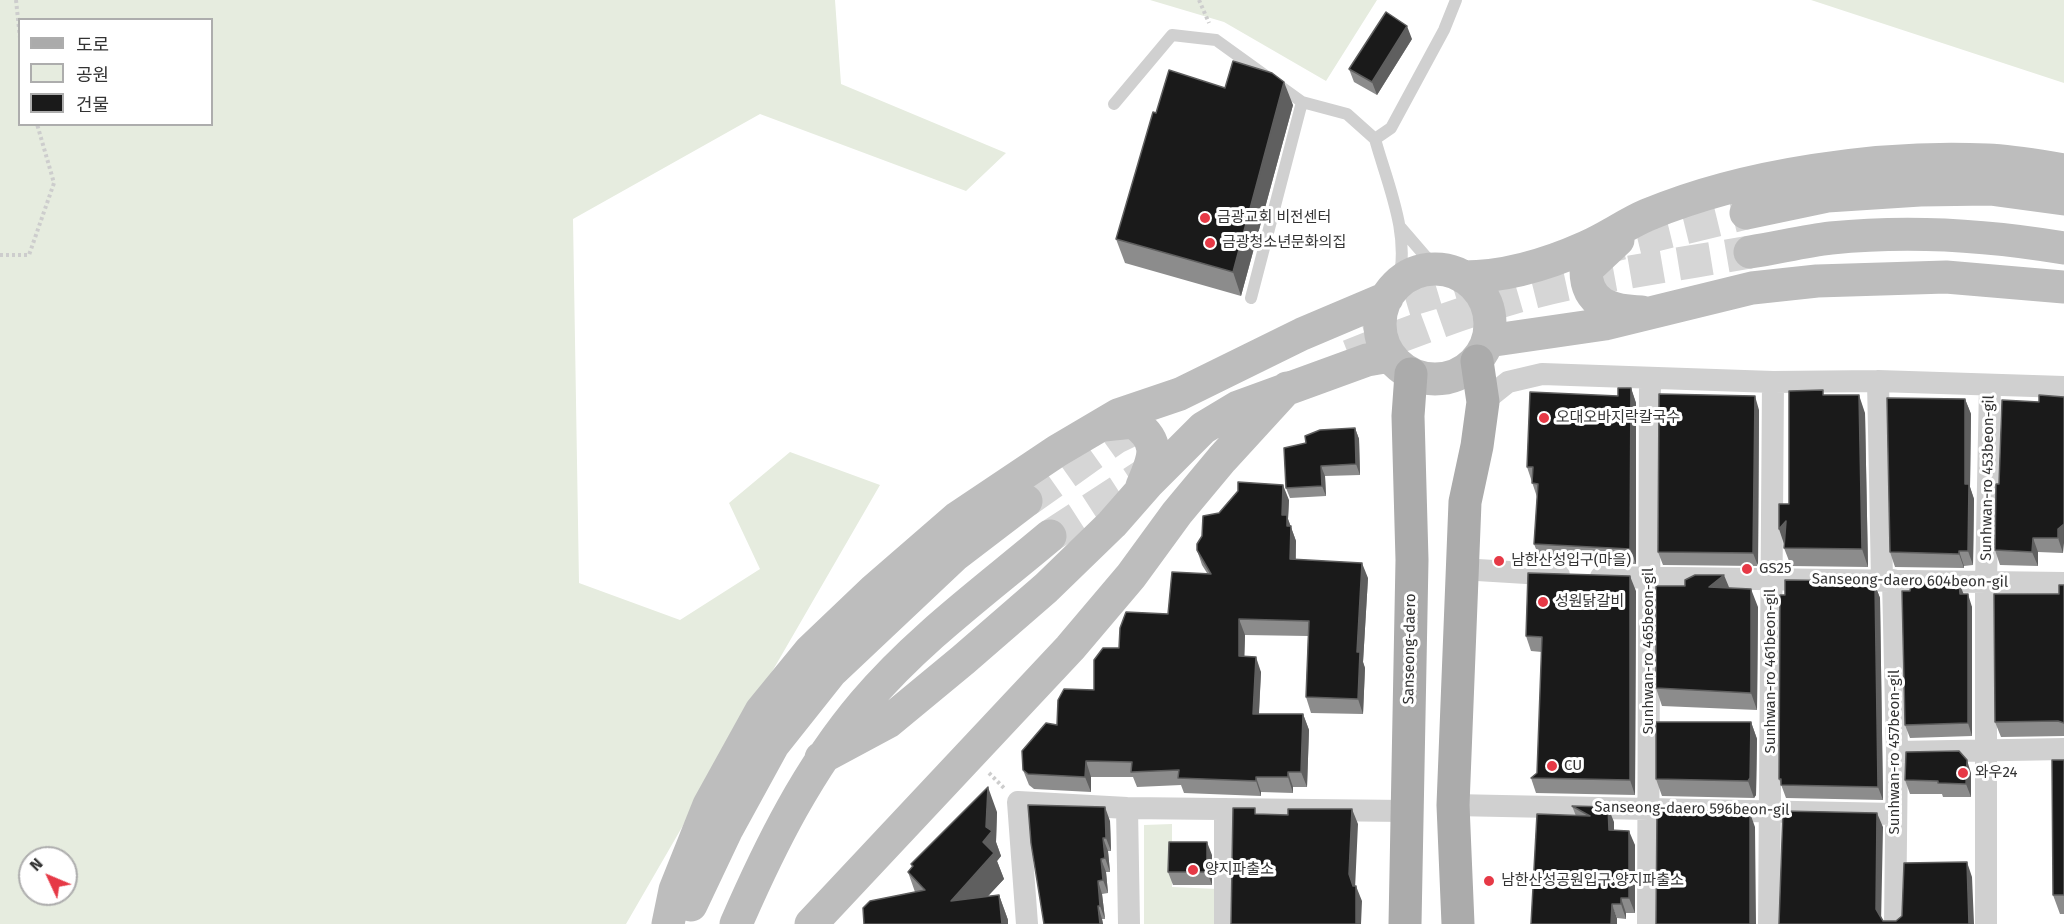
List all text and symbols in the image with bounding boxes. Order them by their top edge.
legend [18,18,213,126]
text: 도로 [76,34,109,56]
text: 공원 [76,64,109,86]
text: 건물 [76,94,109,116]
place label: 금광교회 비전센터 [1217,209,1331,227]
marker: 금광교회 비전센터 [1198,211,1212,225]
place label: 금광청소년문화의집 [1222,234,1346,252]
marker: 금광청소년문화의집 [1203,236,1217,250]
street label: Sunhwan-ro 453beon-gil [1978,395,1998,561]
place label: 오대오바지락칼국수 [1556,409,1680,427]
marker: 오대오바지락칼국수 [1537,411,1551,425]
place label: 남한산성입구(마을) [1511,552,1631,570]
marker: 남한산성입구(마을) [1492,554,1506,568]
place label: GS25 [1759,560,1791,578]
marker: GS25 [1740,562,1754,576]
street label: Sunhwan-ro 465beon-gil [1640,568,1658,734]
street label: Sanseong-daero 604beon-gil [1812,570,2008,592]
street label: Sunhwan-ro 461beon-gil [1762,589,1780,753]
street label: Sanseong-daero [1400,593,1420,705]
place label: 성원닭갈비 [1555,593,1624,611]
marker: 성원닭갈비 [1536,595,1550,609]
street label: Sunhwan-ro 457beon-gil [1886,670,1904,834]
place label: CU [1564,757,1582,775]
marker: CU [1545,759,1559,773]
place label: 와우24 [1975,764,2018,782]
marker: 와우24 [1956,766,1970,780]
street label: Sanseong-daero 596beon-gil [1594,798,1790,820]
north arrow [18,846,78,906]
text: N [26,854,47,875]
place label: 양지파출소 [1205,861,1274,879]
marker: 양지파출소 [1186,863,1200,877]
place label: 남한산성공원입구.양지파출소 [1501,872,1684,890]
marker: 남한산성공원입구.양지파출소 [1482,874,1496,888]

